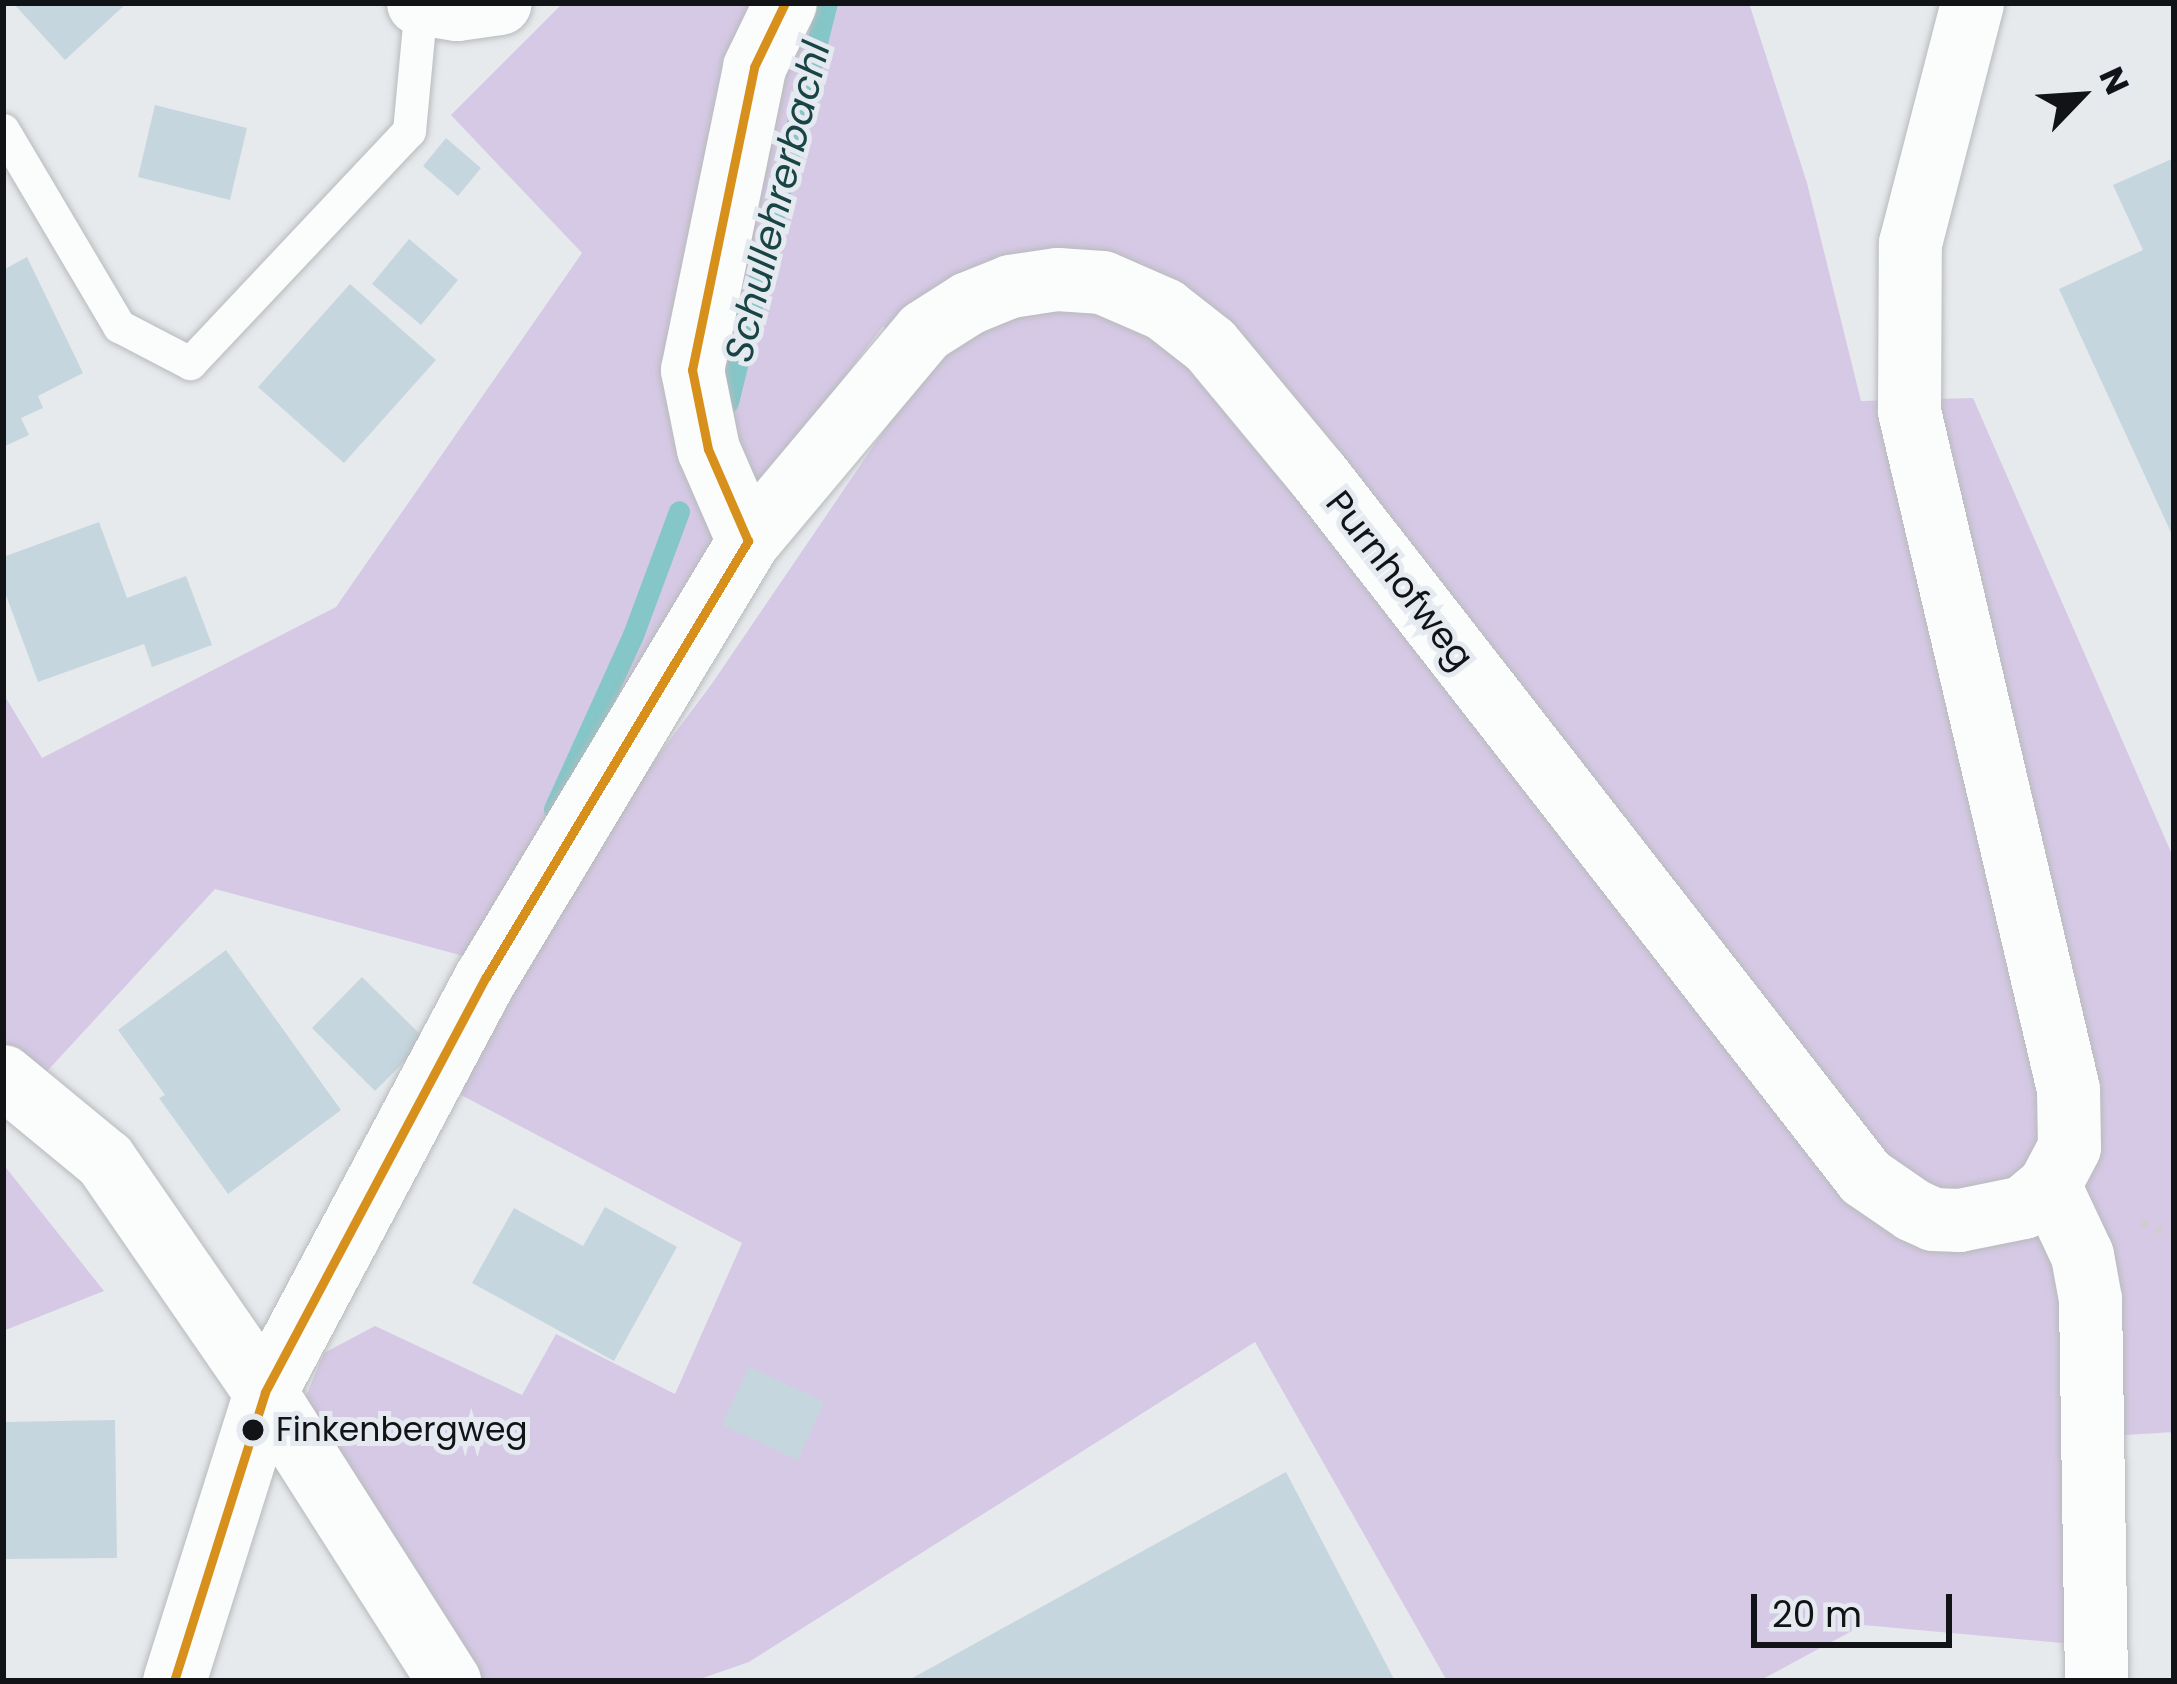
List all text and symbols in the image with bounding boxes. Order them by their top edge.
north arrow [2021,36,2141,156]
water label: Schullehrerbachl [716,37,840,367]
text: N [2088,59,2141,102]
street label: Purnhofweg [1317,482,1483,678]
place label: Finkenbergweg [276,1410,528,1450]
marker: Finkenbergweg [242,1419,264,1441]
scale bar [1757,1570,1958,1644]
text: 20 m [1772,1589,1862,1640]

